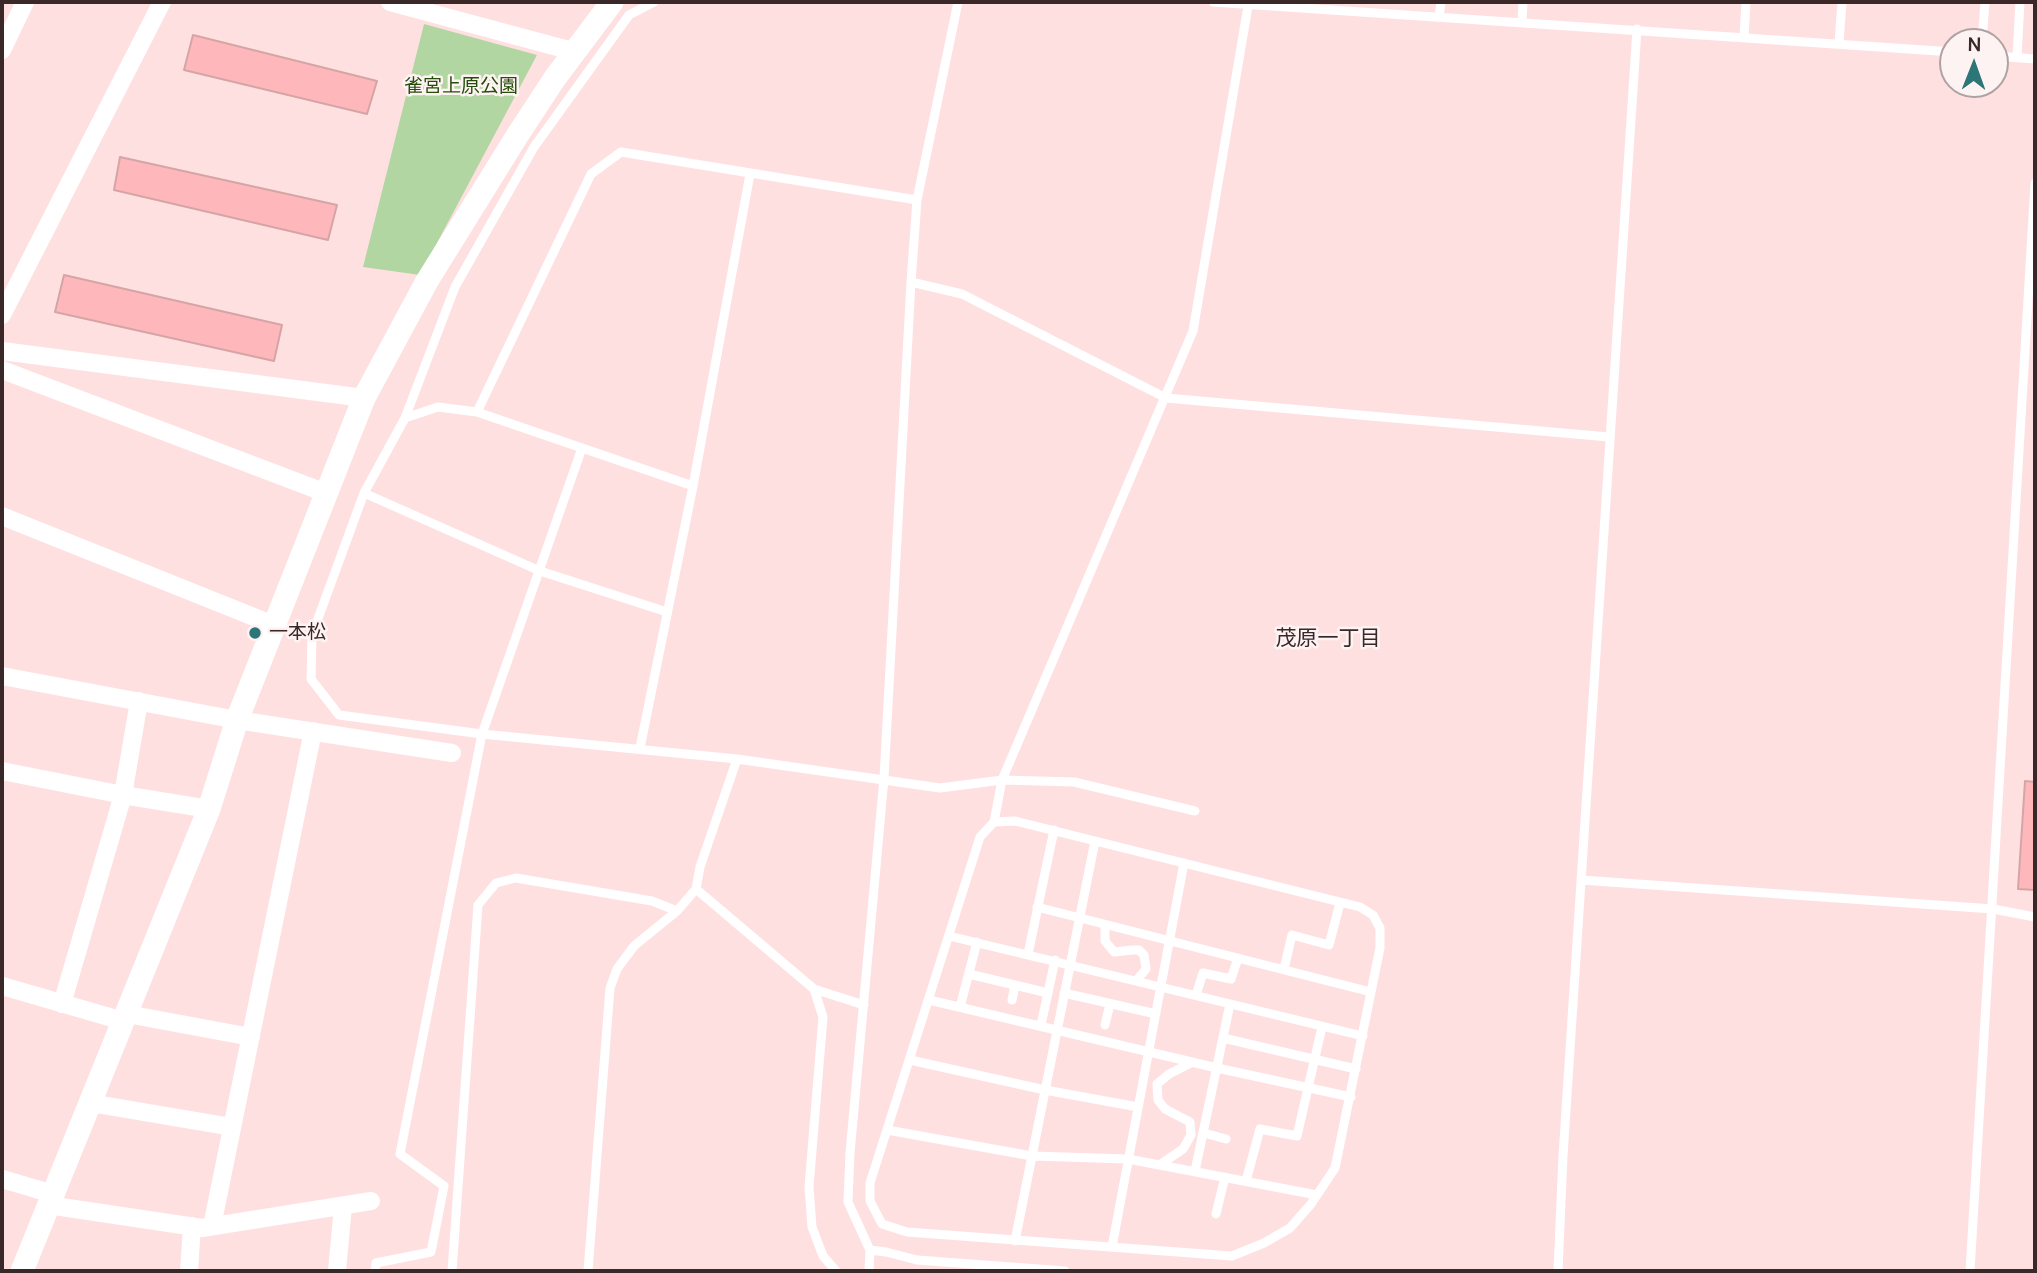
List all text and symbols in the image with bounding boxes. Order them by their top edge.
north arrow [1939,28,2009,98]
text: N [1967,31,1981,57]
park label: 雀宮上原公園 [404,76,518,98]
place label: 一本松 [269,622,326,644]
marker: 一本松 [247,625,263,641]
district label: 茂原一丁目 [1276,626,1380,652]

